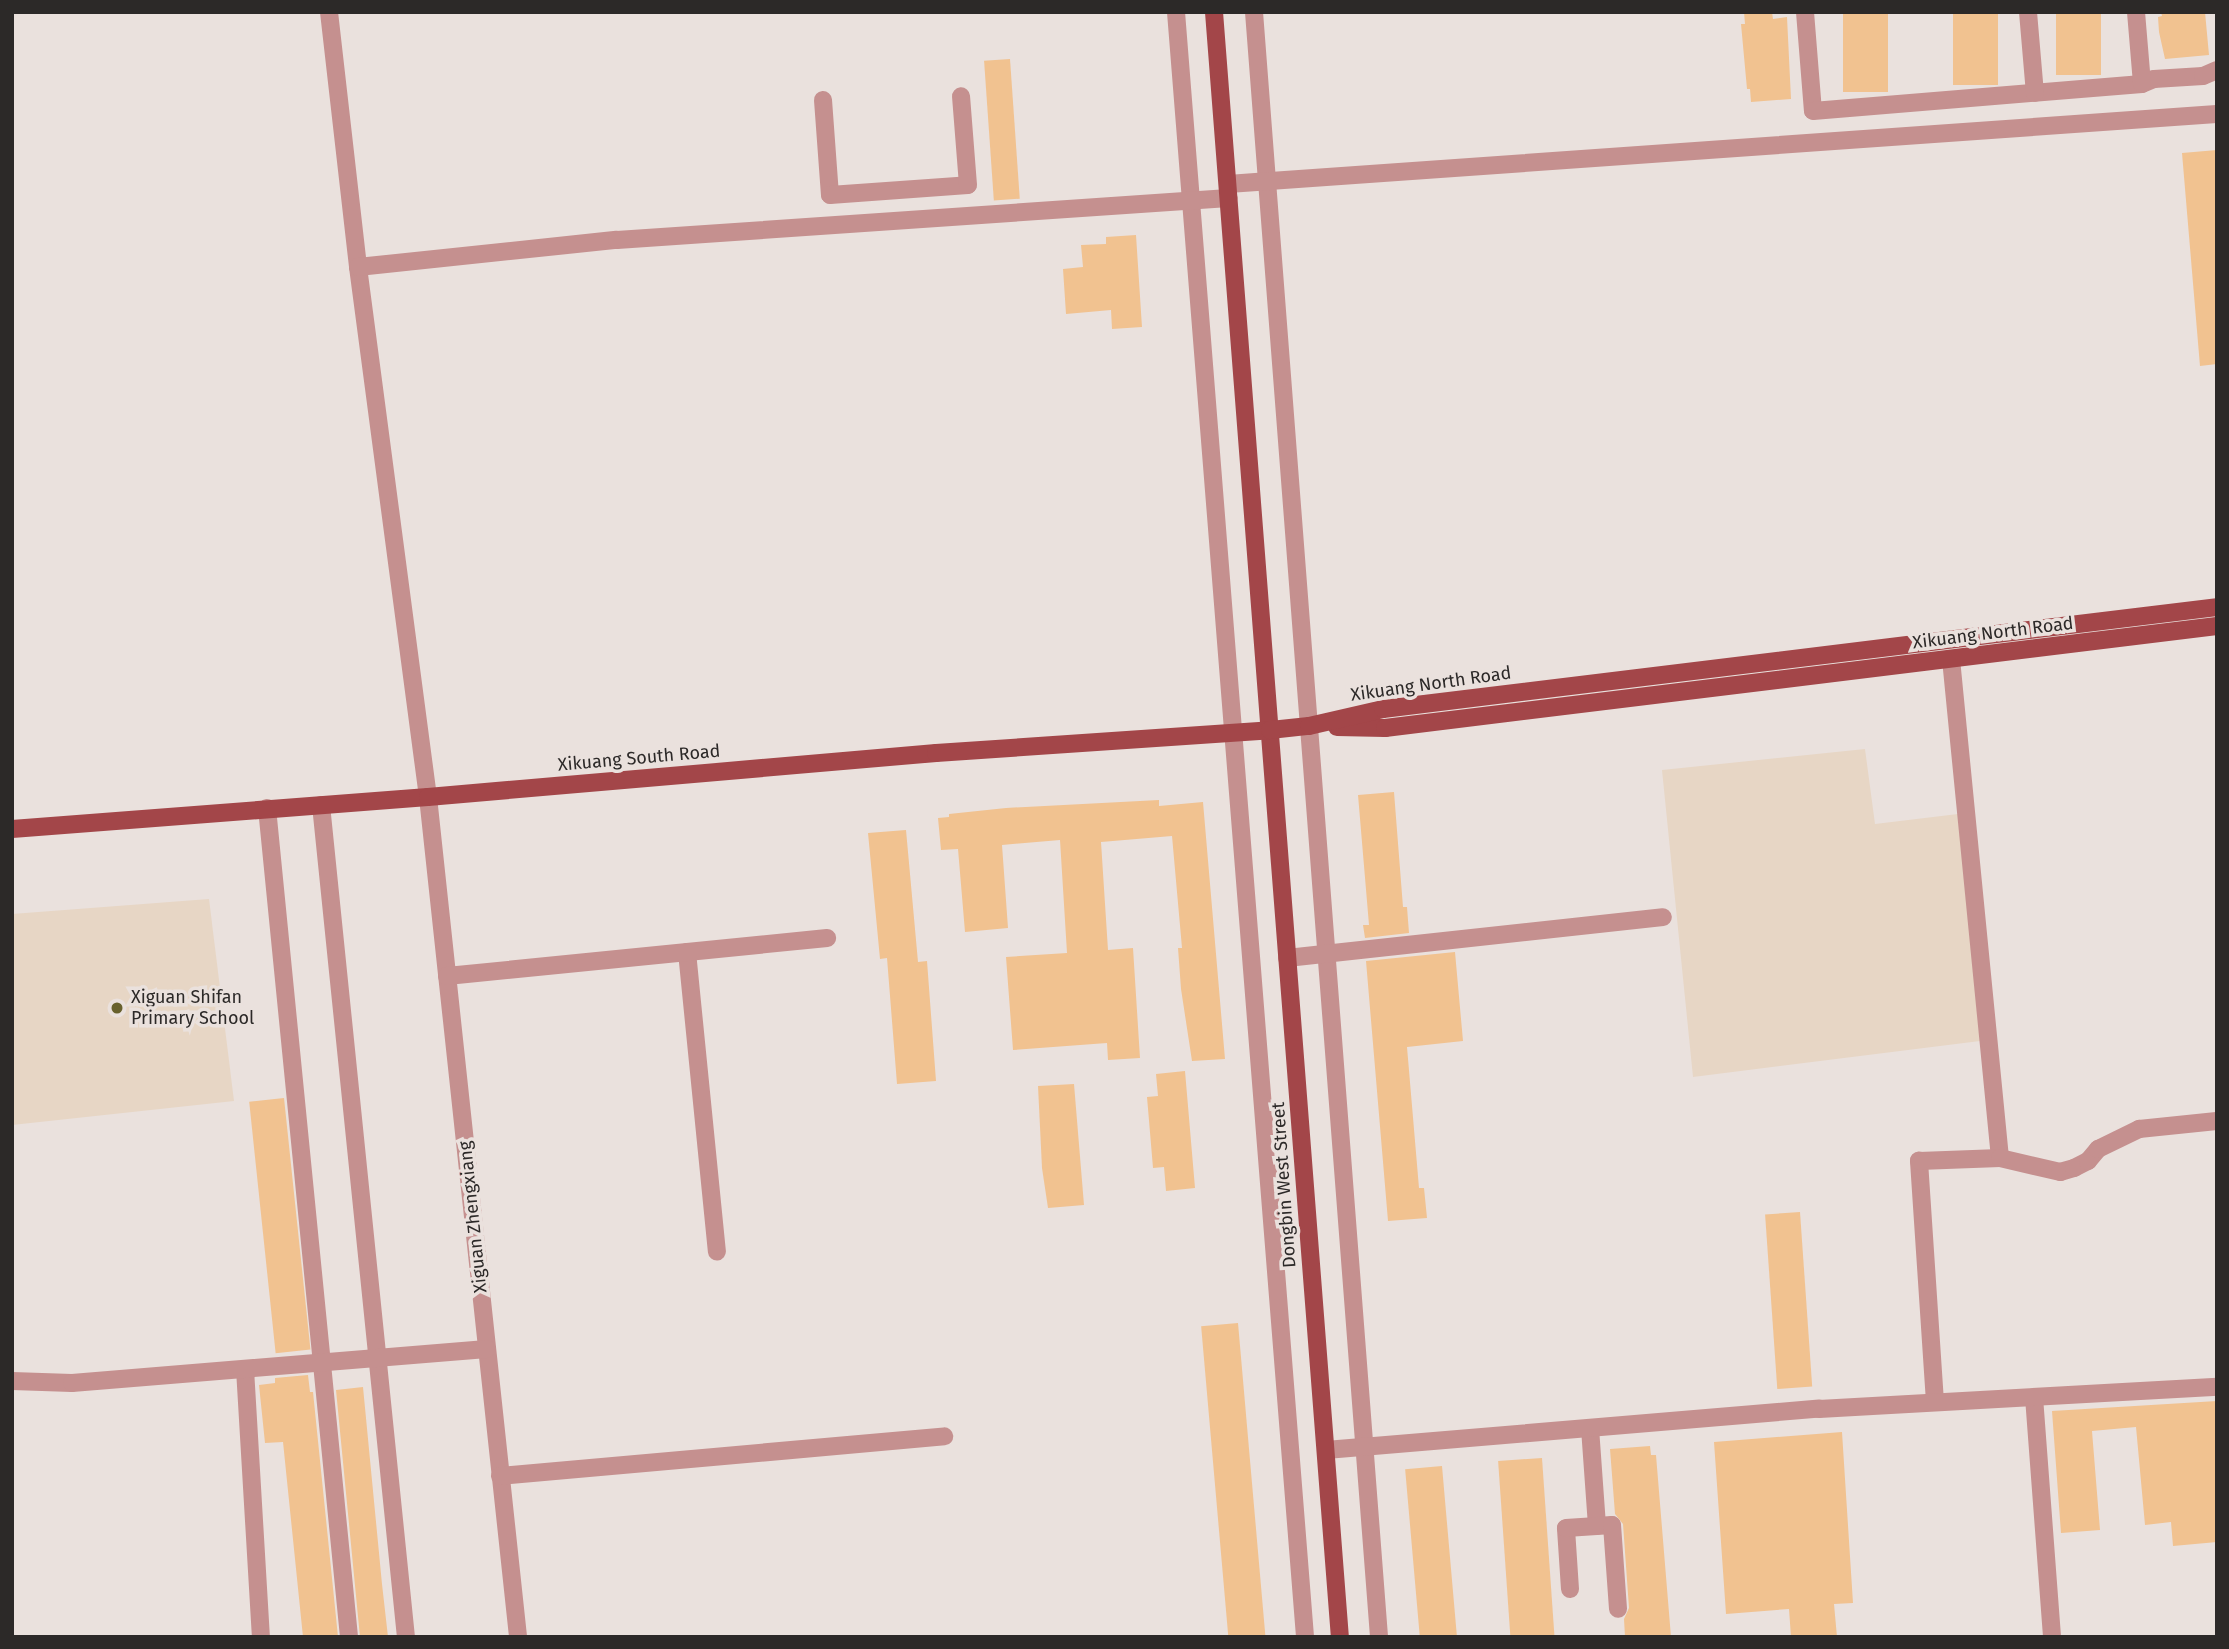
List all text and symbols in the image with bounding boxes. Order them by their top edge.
street label: Xikuang North Road [1911,612,2075,654]
street label: Xikuang North Road [1349,662,1513,706]
street label: Xikuang South Road [557,740,721,776]
place label: Xiguan Shifan Primary School [131,987,254,1030]
marker: Xiguan Shifan Primary School [109,1000,125,1016]
street label: Dongbin West Street [1267,1101,1301,1269]
street label: Xiguan Zhengxiang [454,1140,492,1294]

